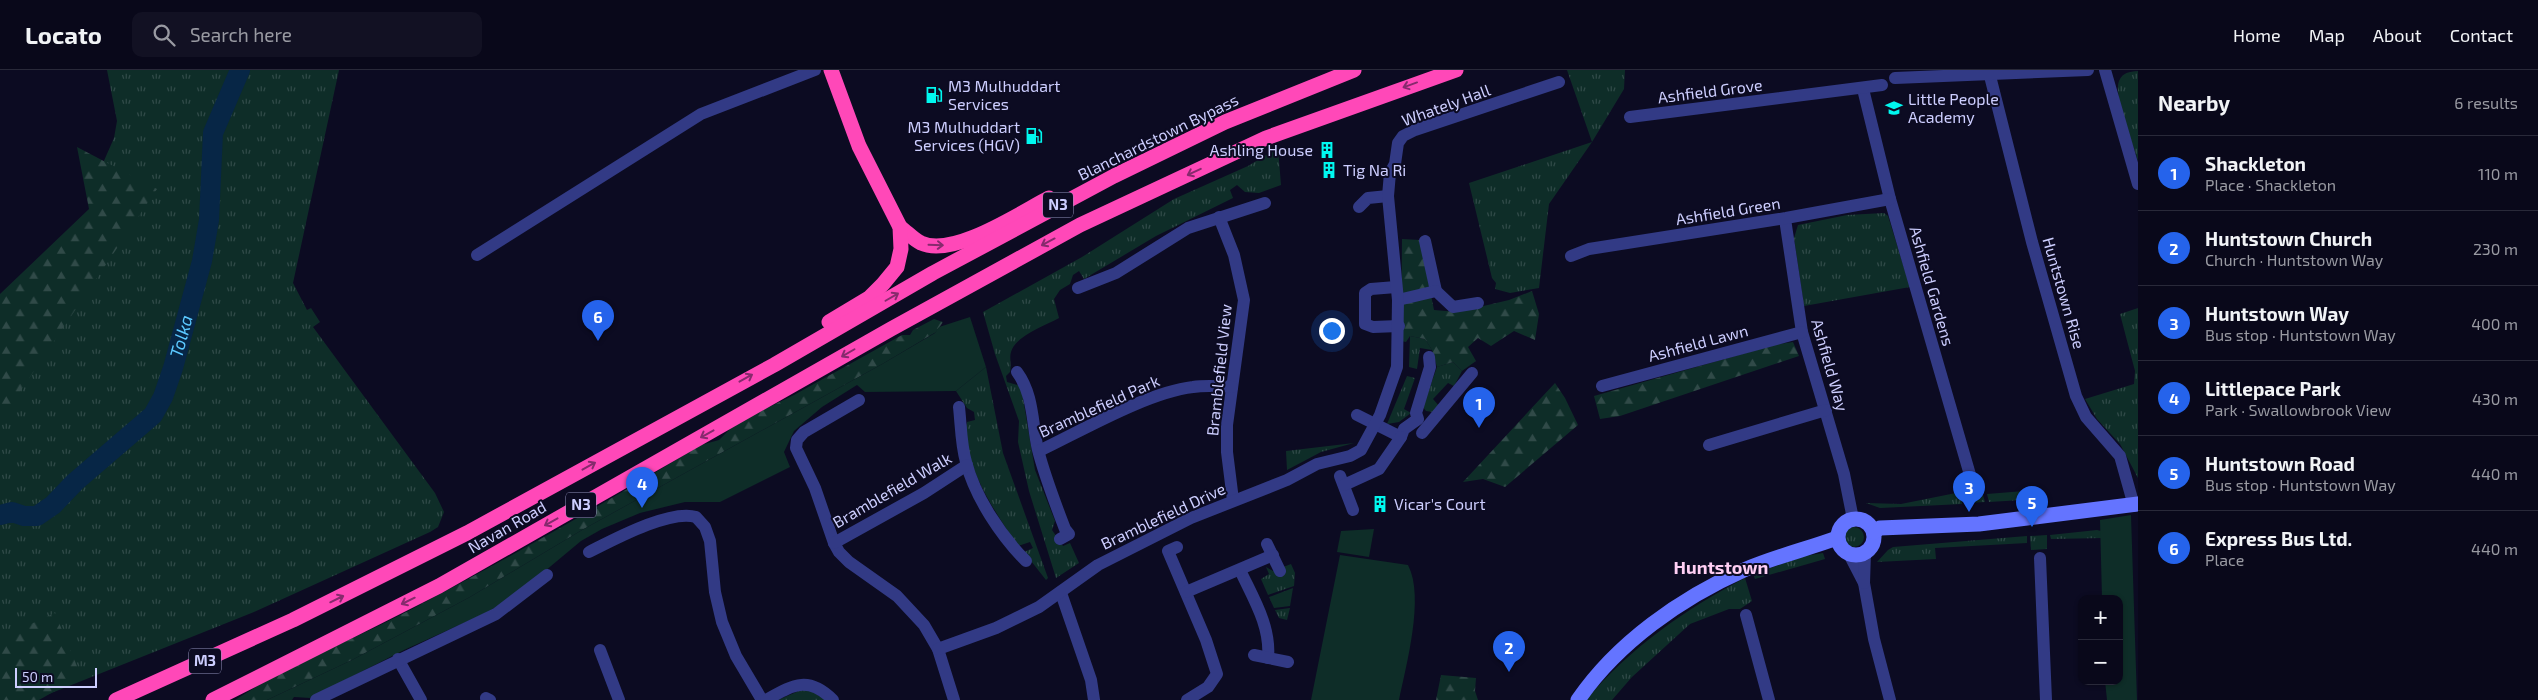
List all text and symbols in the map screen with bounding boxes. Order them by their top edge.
search box [132,12,482,57]
text: Locato [25,20,102,49]
icon: search [150,21,178,49]
text: Search here [190,23,292,46]
text: Home [2233,24,2281,46]
text: Map [2309,24,2345,46]
text: About [2373,24,2422,46]
text: Contact [2450,24,2513,46]
street label: Ashfield Grove [1656,75,1763,106]
place label: M3 Mulhuddart Services [948,76,1060,113]
street label: Whately Hall [1399,80,1493,129]
one-way arrow [1402,81,1418,90]
fuel station icon: M3 Mulhuddart Services [924,85,944,105]
street label: Blanchardstown Bypass [1074,89,1241,184]
place label: Little People Academy [1908,89,1999,126]
text: Nearby [2158,90,2230,115]
text: 6 results [2454,93,2518,112]
school or university icon: Little People Academy [1884,98,1904,118]
place label: M3 Mulhuddart Services (HGV) [908,117,1020,154]
fuel station icon: M3 Mulhuddart Services (HGV) [1024,126,1044,146]
place label: Ashling House [1209,140,1313,159]
building icon: Ashling House [1317,140,1337,160]
text: Shackleton [2205,152,2306,175]
building icon: Tig Na Ri [1319,160,1339,180]
place label: Tig Na Ri [1343,160,1406,179]
text: 1 [2171,164,2177,183]
text: 110 m [2478,164,2518,183]
one-way arrow [1187,167,1202,177]
text: Place · Shackleton [2205,175,2336,194]
road number: N3 [1043,192,1073,218]
street label: Ashfield Green [1674,193,1782,228]
street label: Ashfield Gardens [1906,224,1959,348]
text: Huntstown Church [2205,227,2372,250]
street label: Huntstown Rise [2039,235,2089,351]
one-way arrow [1040,237,1055,247]
text: 2 [2169,239,2179,258]
text: 230 m [2473,239,2518,258]
one-way arrow [928,240,944,250]
text: Church · Huntstown Way [2205,250,2383,269]
one-way arrow [884,292,899,302]
pin: 6 [582,300,614,341]
text: Huntstown Way [2205,302,2349,325]
street label: Bramblefield View [1202,303,1235,437]
water label: Tolka [164,312,197,360]
text: 3 [2169,314,2179,333]
text: 400 m [2471,314,2518,333]
street label: Ashfield Way [1808,317,1853,414]
your location [1319,318,1345,344]
street label: Ashfield Lawn [1646,320,1750,365]
text: Bus stop · Huntstown Way [2205,325,2396,344]
one-way arrow [842,349,856,359]
street label: Bramblefield Park [1036,370,1162,441]
one-way arrow [738,373,753,383]
text: Littlepace Park [2205,377,2341,400]
pin: 1 [1463,387,1495,428]
text: 4 [2169,389,2179,408]
text: 430 m [2472,389,2518,408]
text: Park · Swallowbrook View [2205,400,2391,419]
one-way arrow [700,429,715,439]
street label: Bramblefield Walk [829,448,954,531]
text: Huntstown Road [2205,452,2355,475]
one-way arrow [581,461,596,471]
text: 5 [2170,464,2178,483]
text: 440 m [2471,464,2518,483]
pin: 4 [626,467,658,508]
pin: 3 [1953,471,1985,512]
text: Bus stop · Huntstown Way [2205,475,2396,494]
street label: Bramblefield Drive [1097,478,1228,553]
pin: 5 [2016,486,2048,527]
road number: N3 [566,492,596,518]
building icon: Vicar's Court [1370,494,1390,514]
place label: Vicar's Court [1394,494,1486,513]
street label: Navan Road [464,497,549,557]
one-way arrow [544,518,558,528]
text: Express Bus Ltd. [2205,527,2352,550]
text: 6 [2169,539,2179,558]
text: 440 m [2471,539,2518,558]
text: Place [2205,550,2244,569]
district label: Huntstown [1674,556,1768,578]
one-way arrow [329,594,344,603]
map controls [2078,595,2123,685]
button: + [2078,595,2123,640]
one-way arrow [401,596,416,606]
pin: 2 [1493,631,1525,672]
button: − [2078,640,2123,685]
road number: M3 [189,648,221,674]
scale bar [15,665,98,688]
text: 50 m [22,668,53,685]

